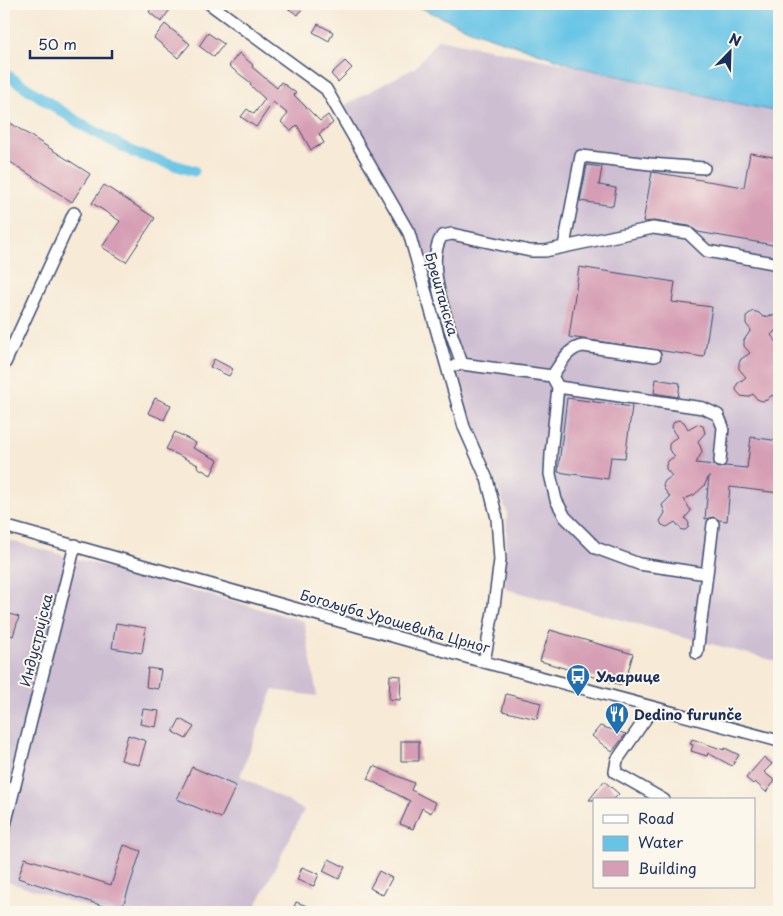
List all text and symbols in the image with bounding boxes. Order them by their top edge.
scale bar [30,28,112,60]
north arrow [706,28,756,78]
text: N [726,28,744,51]
text: 50 m [38,32,77,55]
street label: Брештанска [420,250,464,338]
street label: Богољуба Урошевића Црног [298,584,493,658]
street label: Индустријска [14,591,58,689]
bus stop icon: Уљарице [565,663,591,697]
place label: Уљарице [595,666,660,687]
restaurant icon: Dedino furunče [604,701,630,735]
place label: Dedino furunče [634,704,742,725]
legend [593,798,756,888]
text: Road [638,806,674,829]
text: Water [638,830,683,853]
text: Building [638,856,697,879]

